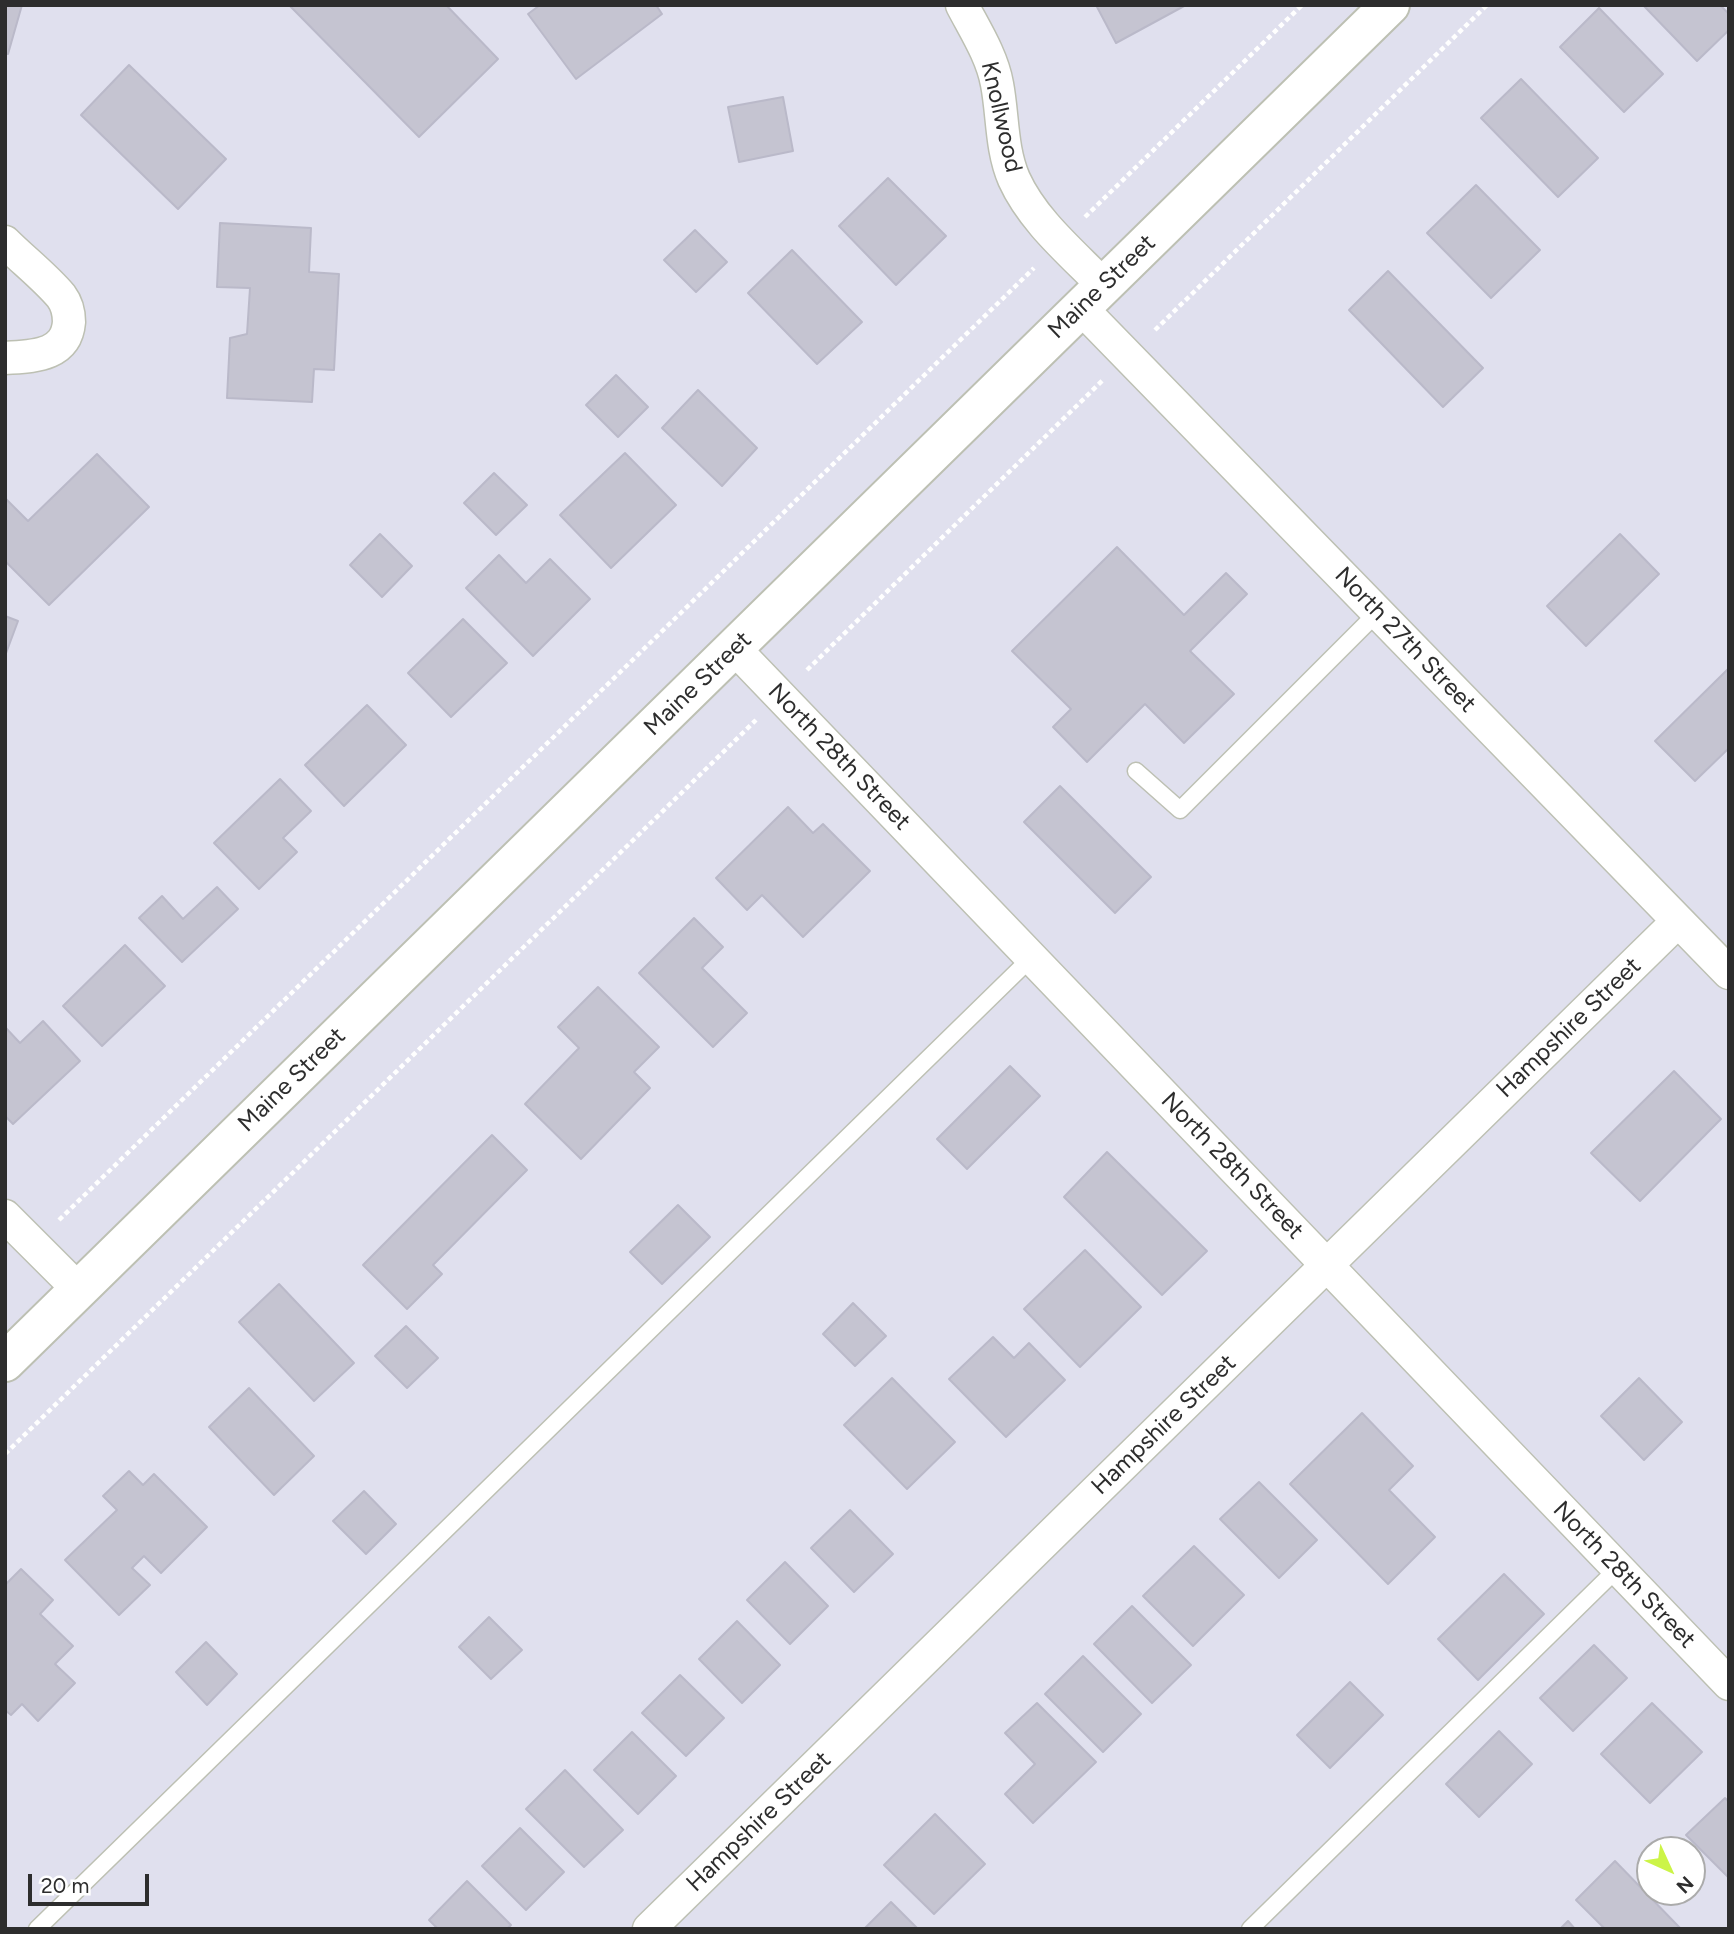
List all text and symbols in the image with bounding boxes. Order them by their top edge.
street label: Knollwood [974,59,1028,175]
street label: Maine Street [1042,229,1162,345]
street label: North 27th Street [1328,561,1482,719]
street label: Maine Street [638,626,758,742]
street label: North 28th Street [762,678,916,836]
street label: Hampshire Street [1491,952,1647,1104]
street label: Maine Street [232,1022,352,1138]
street label: North 28th Street [1155,1087,1309,1245]
street label: Hampshire Street [1086,1349,1242,1501]
street label: North 28th Street [1547,1496,1701,1654]
street label: Hampshire Street [681,1746,837,1898]
north arrow [1636,1836,1706,1906]
scale bar [32,1860,152,1904]
text: N [1671,1871,1698,1898]
text: 20 m [41,1873,89,1898]

